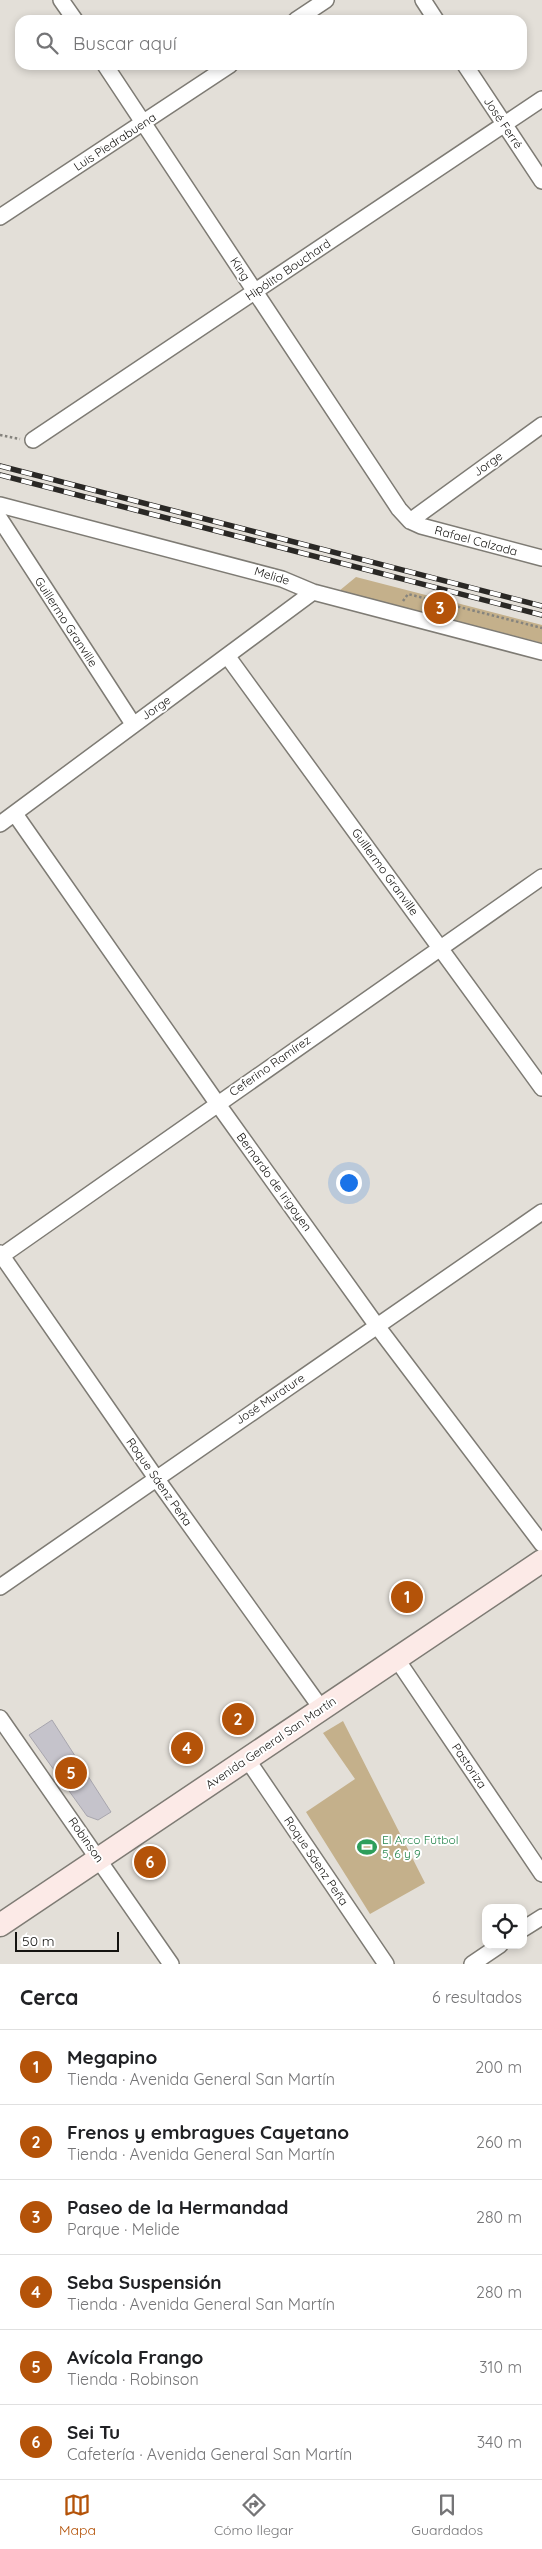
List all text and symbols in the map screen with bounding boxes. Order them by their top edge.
search box [15,15,527,70]
icon: search [33,29,61,57]
text: Buscar aquí [73,31,177,55]
street label: José Ferré [481,94,526,152]
street label: Luis Piedrabuena [71,109,159,174]
street label: Hipólito Bouchard [242,236,333,304]
street label: King [227,254,254,283]
street label: Jorge [470,448,505,479]
street label: Rafael Calzada [433,522,519,559]
street label: Melide [253,563,292,588]
street label: Guillermo Granville [32,574,101,670]
pin: 3 [424,589,456,627]
street label: Jorge [138,692,174,723]
street label: Guillermo Granville [349,825,422,918]
street label: Ceferino Ramírez [226,1032,313,1099]
street label: Bernardo de Irigoyen [234,1130,315,1234]
your location [336,1170,362,1196]
street label: José Murature [232,1370,307,1427]
street label: Roque Sáenz Peña [123,1435,195,1529]
pin: 1 [391,1578,423,1616]
street label: Avenida General San Martín [203,1693,339,1792]
pin: 2 [222,1700,254,1738]
pin: 4 [171,1729,203,1767]
street label: Pastoriza [449,1740,490,1791]
pin: 5 [55,1754,87,1792]
street label: Roque Sáenz Peña [281,1813,352,1908]
street label: Robinson [65,1814,107,1865]
place label: El Arco Fútbol 5, 6 y 9 [382,1832,459,1861]
sports icon: El Arco Fútbol 5, 6 y 9 [356,1836,378,1858]
pin: 6 [134,1843,166,1881]
map controls [482,1904,527,1949]
button: locate [482,1904,527,1949]
scale bar [15,1929,119,1952]
text: 50 m [22,1932,55,1950]
text: Cerca [20,1984,78,2010]
text: 6 resultados [432,1987,522,2007]
text: Megapino [67,2045,157,2069]
text: 1 [33,2057,39,2077]
text: 200 m [475,2057,522,2077]
text: Tienda · Avenida General San Martín [67,2069,335,2089]
text: Frenos y embragues Cayetano [67,2120,349,2144]
text: 2 [31,2132,41,2152]
text: 260 m [476,2132,522,2152]
text: Tienda · Avenida General San Martín [67,2144,335,2164]
text: Paseo de la Hermandad [67,2195,288,2219]
text: 3 [32,2207,40,2227]
text: 280 m [476,2207,522,2227]
text: Parque · Melide [67,2219,180,2239]
text: Seba Suspensión [67,2270,222,2294]
text: 4 [31,2282,41,2302]
text: 280 m [476,2282,522,2302]
text: Tienda · Avenida General San Martín [67,2294,335,2314]
text: Avícola Frango [67,2345,203,2369]
text: 5 [31,2357,41,2377]
text: 310 m [479,2357,522,2377]
text: Tienda · Robinson [67,2369,199,2389]
text: Sei Tu [67,2420,120,2444]
text: 6 [32,2432,40,2452]
text: 340 m [477,2432,522,2452]
text: Cafetería · Avenida General San Martín [67,2444,352,2464]
tab: Mapa [59,2491,96,2539]
tab: Cómo llegar [214,2491,293,2539]
tab: Guardados [411,2491,483,2539]

